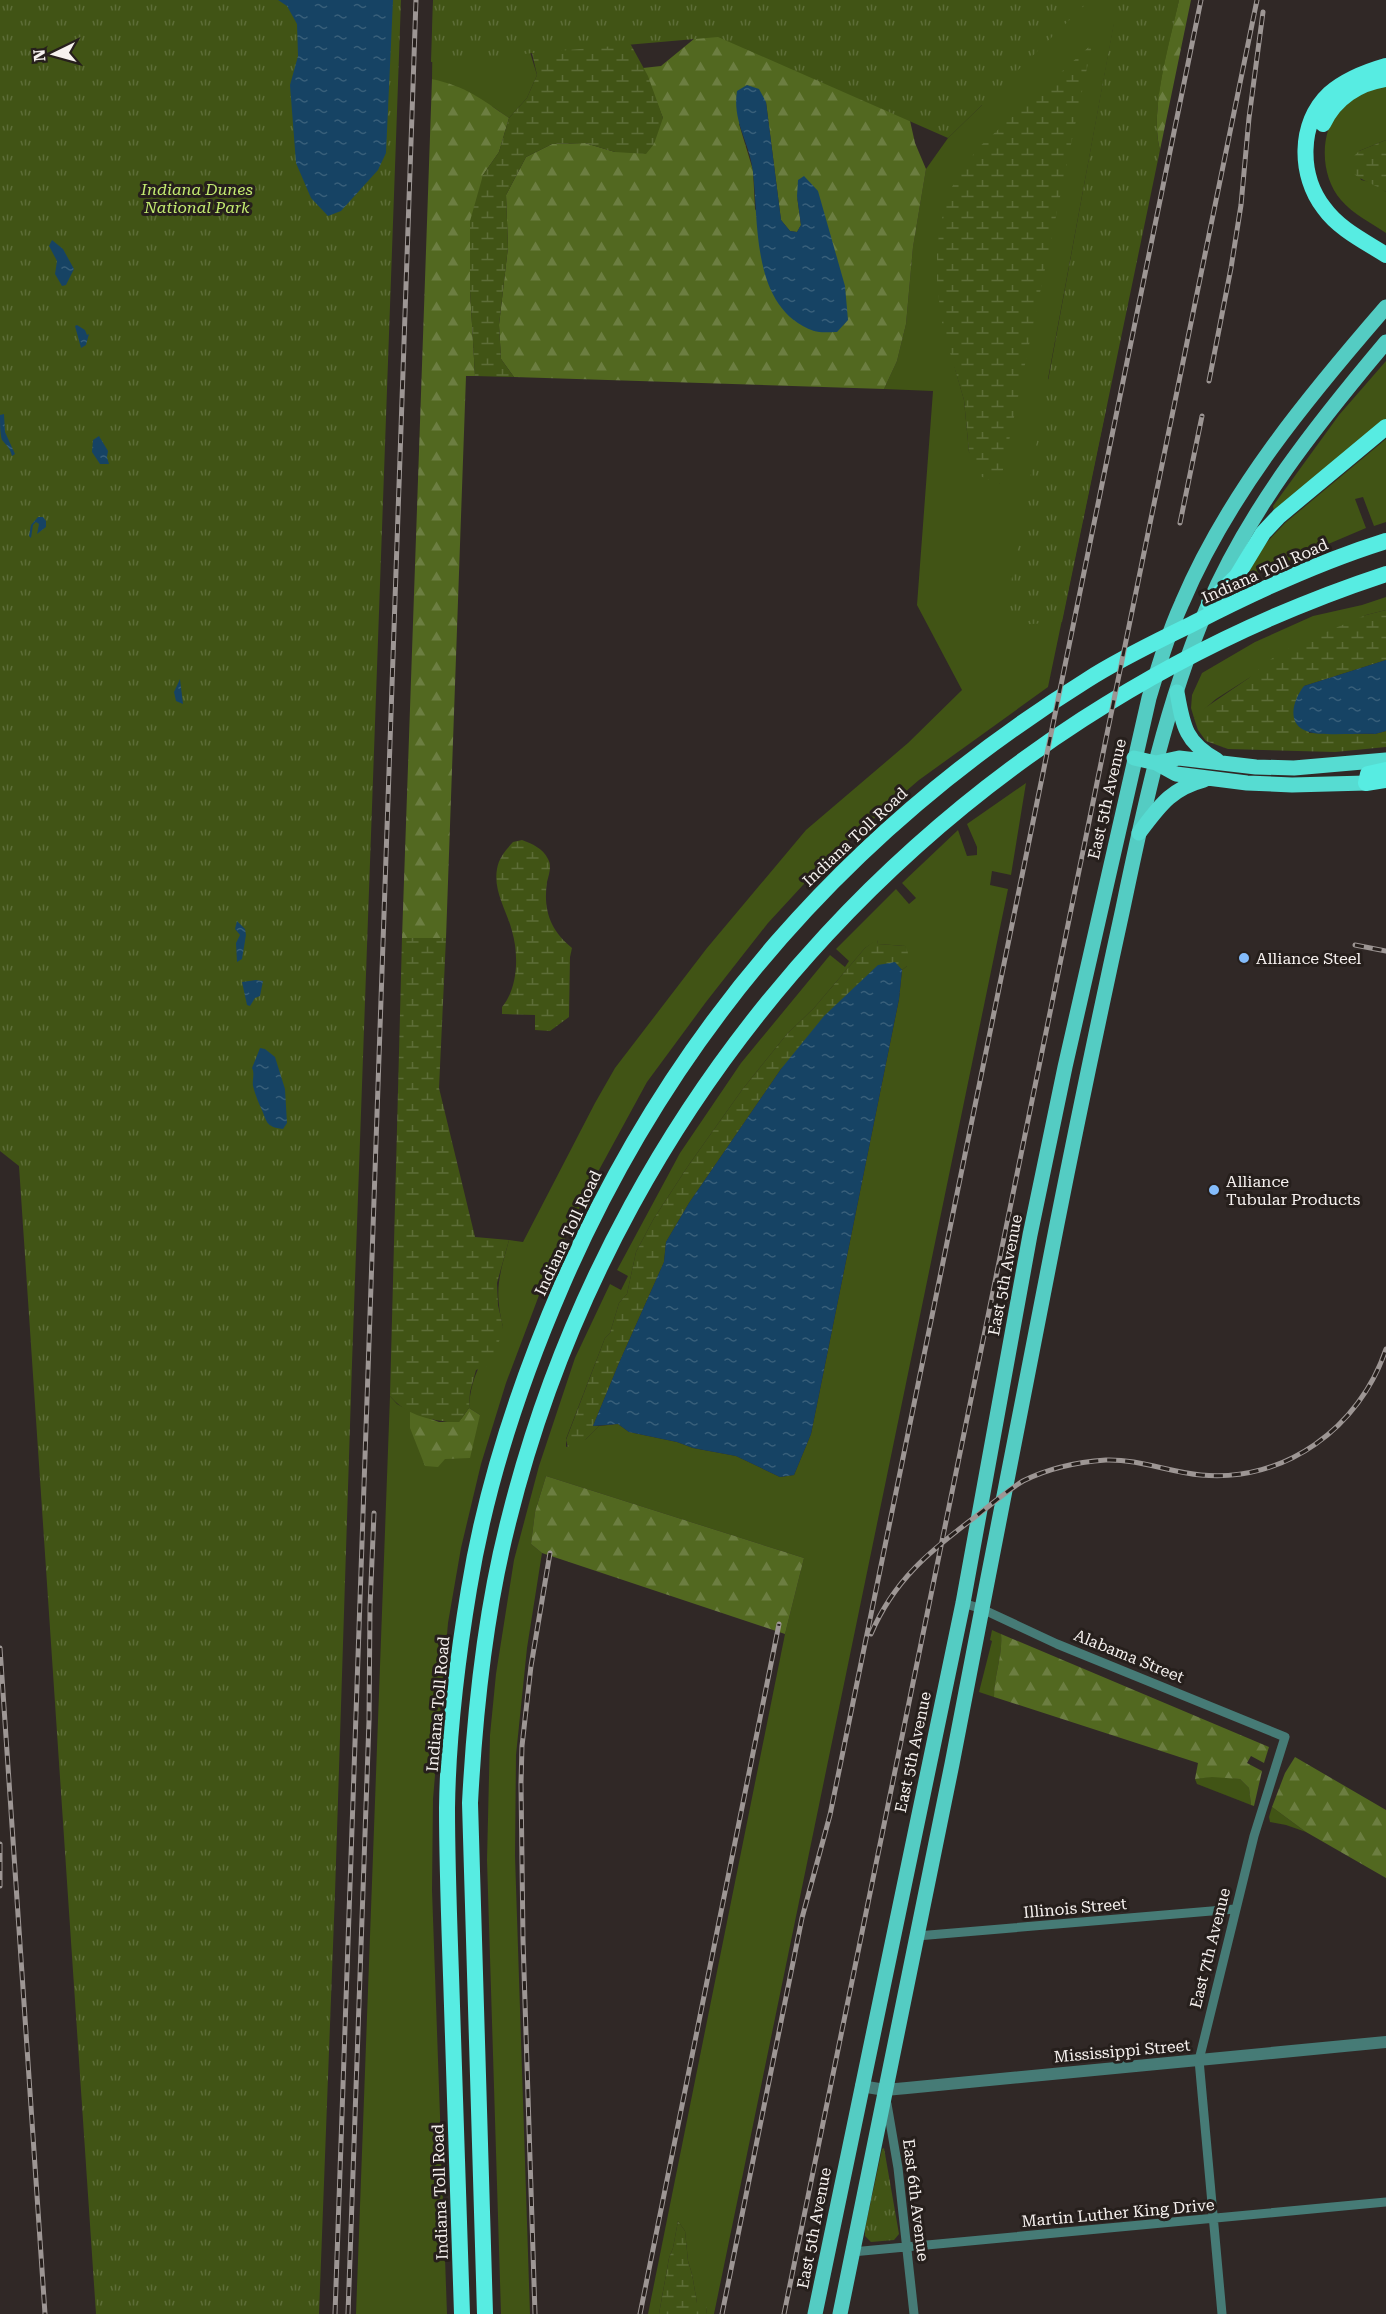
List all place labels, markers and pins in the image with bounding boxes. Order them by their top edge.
place label: Alliance Steel [1256,949,1361,968]
marker: Alliance Steel [1237,951,1251,965]
place label: Alliance Tubular Products [1226,1172,1361,1209]
marker: Alliance Tubular Products [1207,1183,1221,1197]

